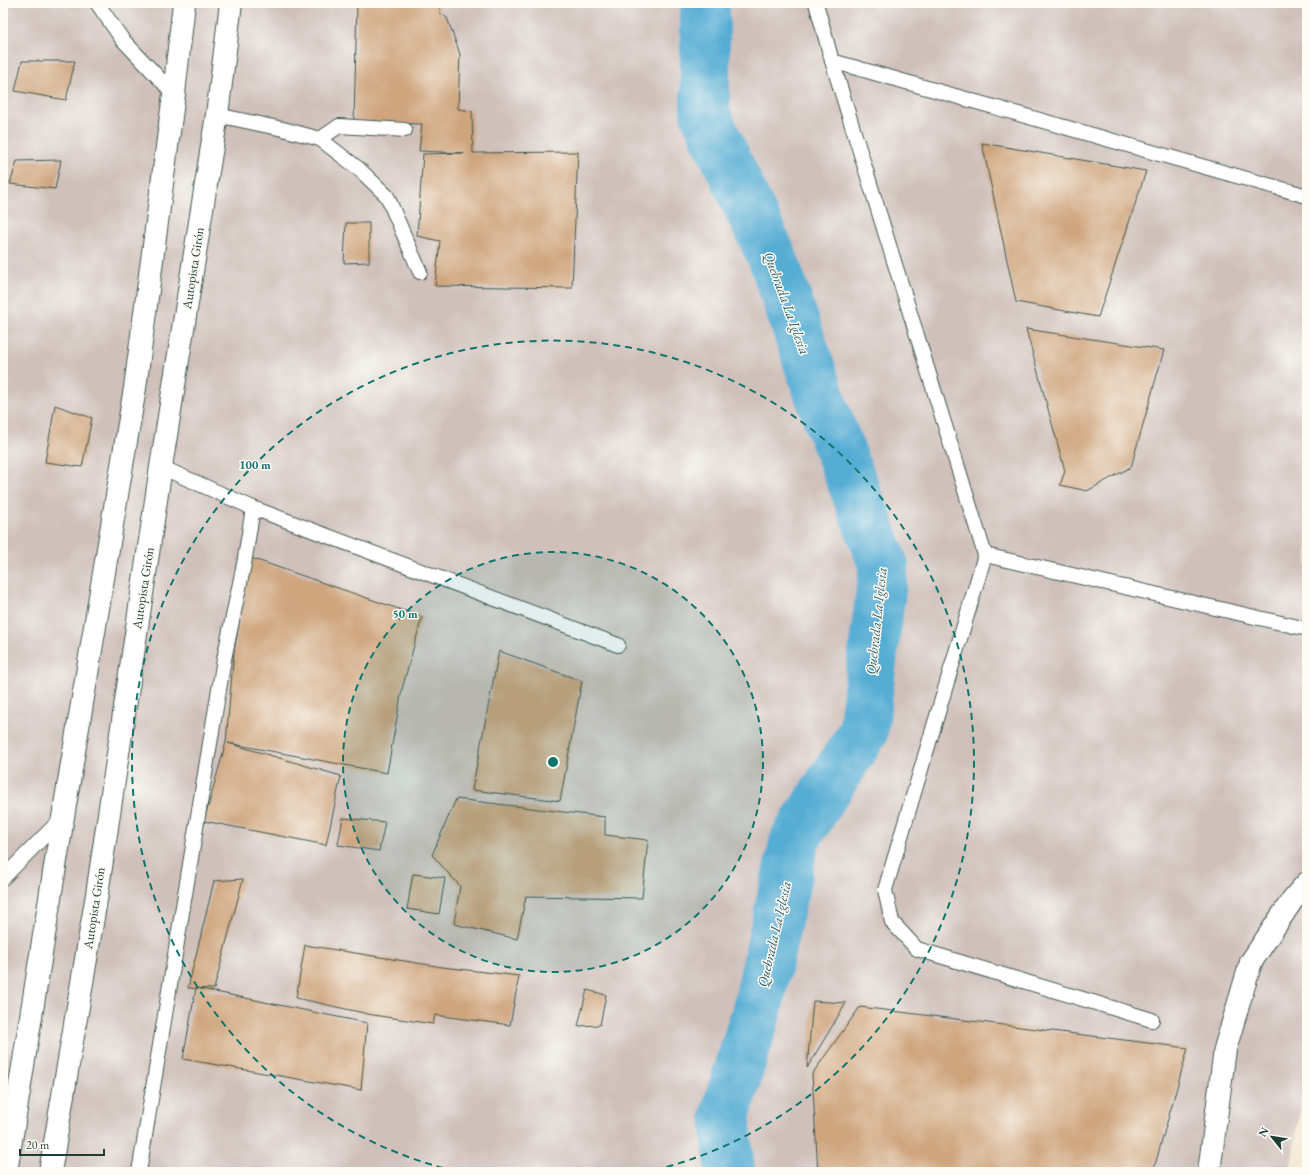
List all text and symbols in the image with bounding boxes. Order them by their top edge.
street label: Autopista Girón [178,226,208,311]
water label: Quebrada La Iglesia [760,249,814,357]
text: 100 m [239,457,271,473]
street label: Autopista Girón [128,546,158,631]
water label: Quebrada La Iglesia [861,566,891,676]
text: 50 m [392,606,418,622]
centre of rings [546,755,560,769]
street label: Autopista Girón [79,866,109,951]
water label: Quebrada La Iglesia [753,879,795,989]
north arrow [1252,1117,1292,1157]
text: N [1255,1125,1272,1139]
scale bar [20,1131,104,1157]
text: 20 m [26,1137,50,1153]

